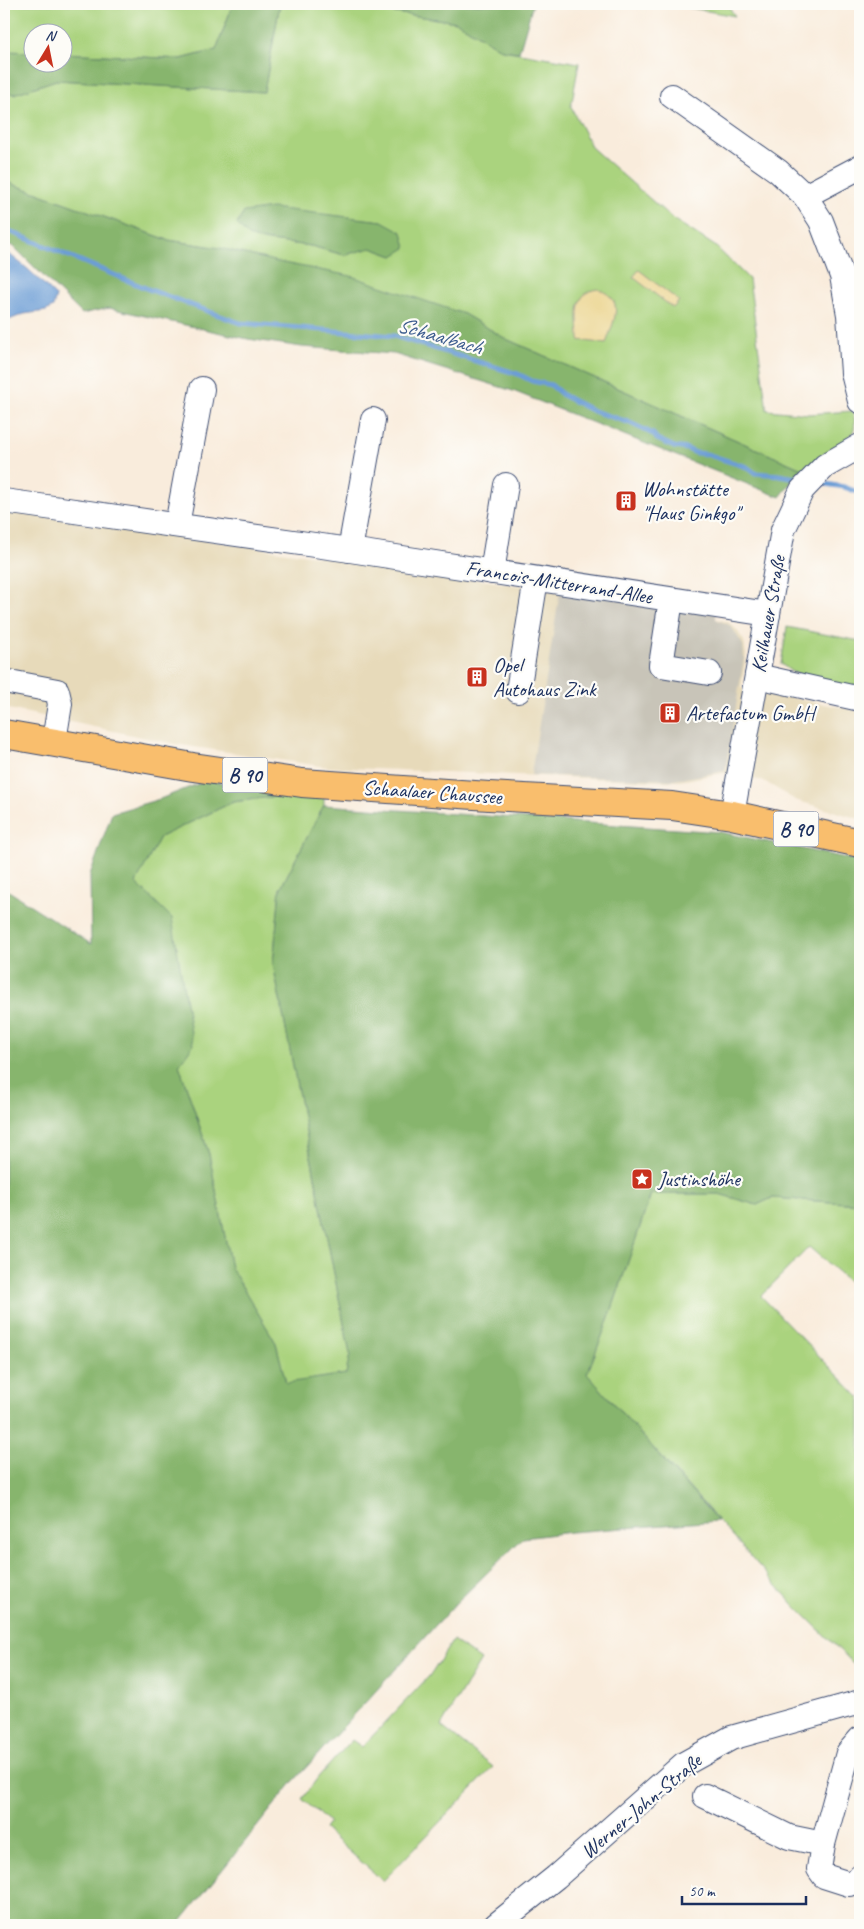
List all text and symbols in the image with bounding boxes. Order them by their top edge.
north arrow [22,22,72,72]
text: N [44,27,58,45]
water label: Schaalbach [394,311,487,362]
place label: Wohnstätte "Haus Ginkgo" [642,476,743,526]
building icon: Wohnstätte "Haus Ginkgo" [614,489,638,513]
street label: Keilhauer Straße [745,551,791,674]
street label: Francois-Mitterrand-Allee [464,554,655,610]
place label: Opel Autohaus Zink [493,652,597,702]
building icon: Opel Autohaus Zink [465,665,489,689]
place label: Artefactum GmbH [686,700,818,726]
building icon: Artefactum GmbH [658,701,682,725]
road number: B 90 [222,758,268,792]
street label: Schaalaer Chaussee [361,774,504,810]
road number: B 90 [774,812,818,846]
place label: Justinshöhe [657,1166,742,1192]
place icon: Justinshöhe [630,1167,654,1191]
street label: Werner-John-Straße [575,1747,708,1864]
scale bar [682,1874,805,1906]
text: 50 m [689,1882,716,1901]

